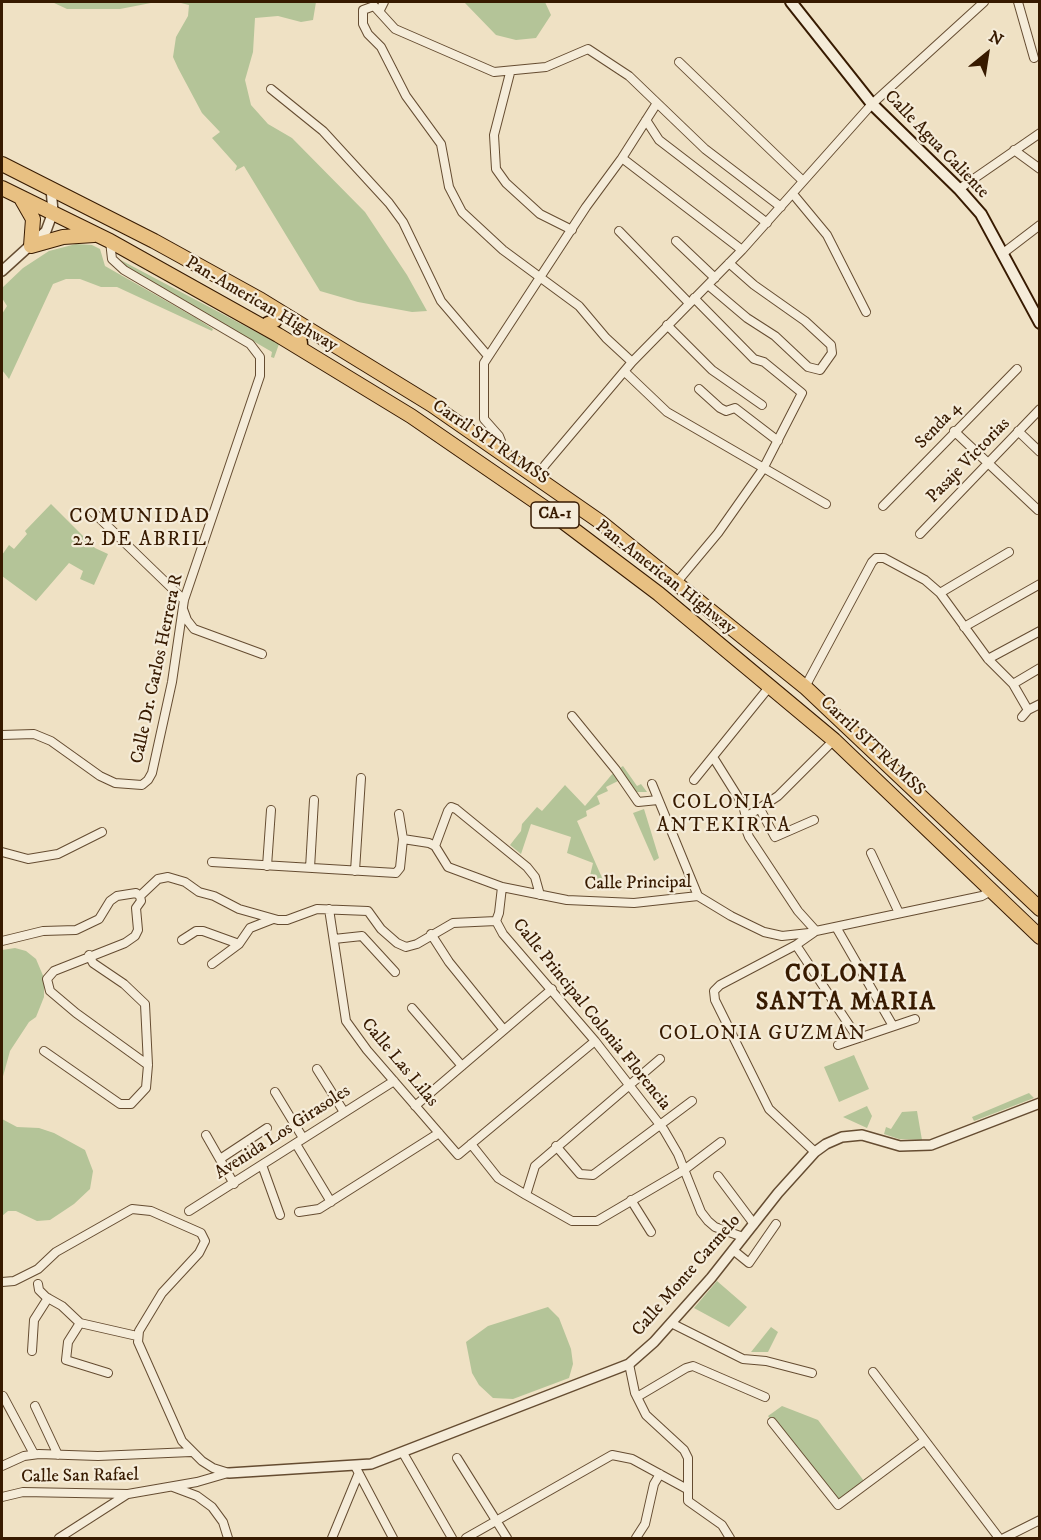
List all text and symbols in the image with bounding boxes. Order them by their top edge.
north arrow [957,24,1017,84]
text: N [985,26,1007,50]
street label: Calle Agua Caliente [879,87,993,203]
street label: Pan-American Highway [181,252,341,358]
street label: Carril SITRAMSS [428,396,552,490]
street label: Senda 4 [911,398,967,454]
street label: Pasaje Victorias [923,414,1015,508]
road number: CA-1 [531,502,579,528]
district label: COMUNIDAD 22 DE ABRIL [69,506,211,553]
street label: Pan-American Highway [590,516,740,640]
street label: Calle Dr. Carlos Herrera R [127,572,189,766]
street label: Carril SITRAMSS [815,693,929,801]
district label: COLONIA ANTEKIRTA [657,792,791,839]
street label: Calle Principal [584,872,692,896]
street label: Calle Principal Colonia Florencia [507,915,675,1115]
district label: COLONIA SANTA MARIA [756,962,936,1018]
street label: Calle Las Lilas [356,1014,442,1112]
district label: COLONIA GUZMAN [659,1023,867,1047]
street label: Avenida Los Girasoles [211,1081,355,1185]
street label: Calle Monte Carmelo [628,1211,746,1341]
street label: Calle San Rafael [21,1465,139,1489]

